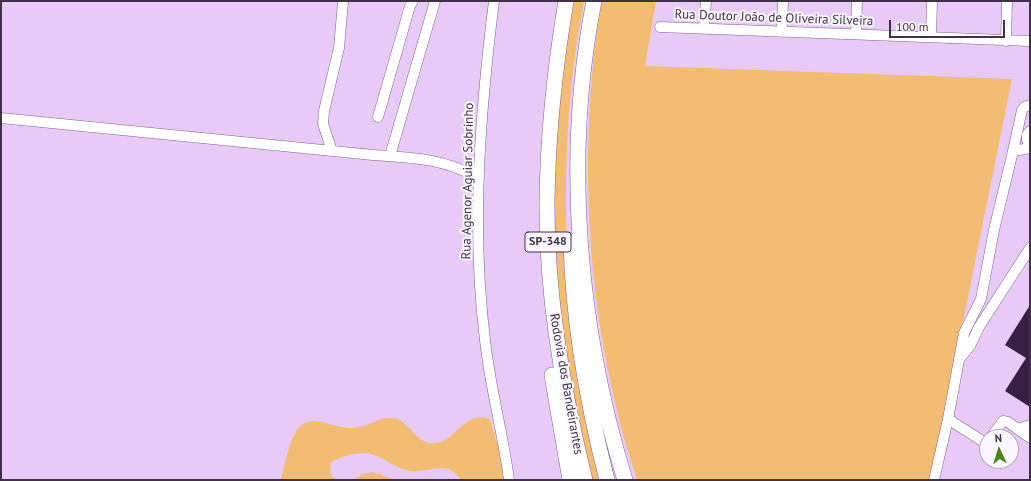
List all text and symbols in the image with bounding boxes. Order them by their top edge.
street label: Rua Doutor João de Oliveira Silveira [674,7,874,29]
scale bar [891,12,1007,38]
text: 100 m [896,19,929,34]
street label: Rua Agenor Aguiar Sobrinho [459,102,477,260]
road number: SP-348 [525,232,571,252]
street label: Rodovia dos Bandeirantes [546,312,586,456]
north arrow [979,429,1019,469]
text: N [994,431,1002,445]

